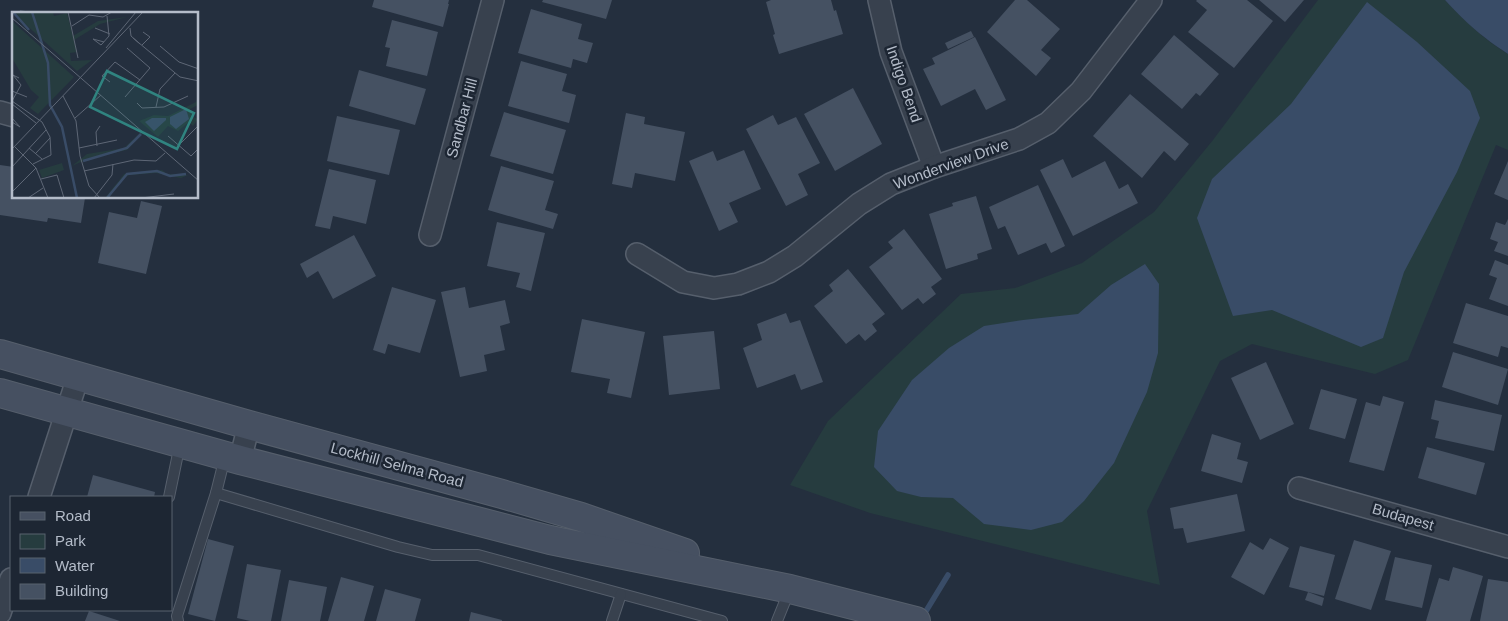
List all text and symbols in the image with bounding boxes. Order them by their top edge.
inset map [12,12,199,199]
street label: Indigo Bend [883,43,926,124]
street label: Sandbar Hill [443,76,480,160]
street label: Wonderview Drive [891,135,1011,192]
street label: Lockhill Selma Road [329,439,465,490]
legend [10,496,172,611]
street label: Budapest [1370,500,1437,534]
text: Road [55,507,91,524]
text: Park [55,532,86,549]
text: Water [55,557,94,574]
text: Building [55,582,108,599]

